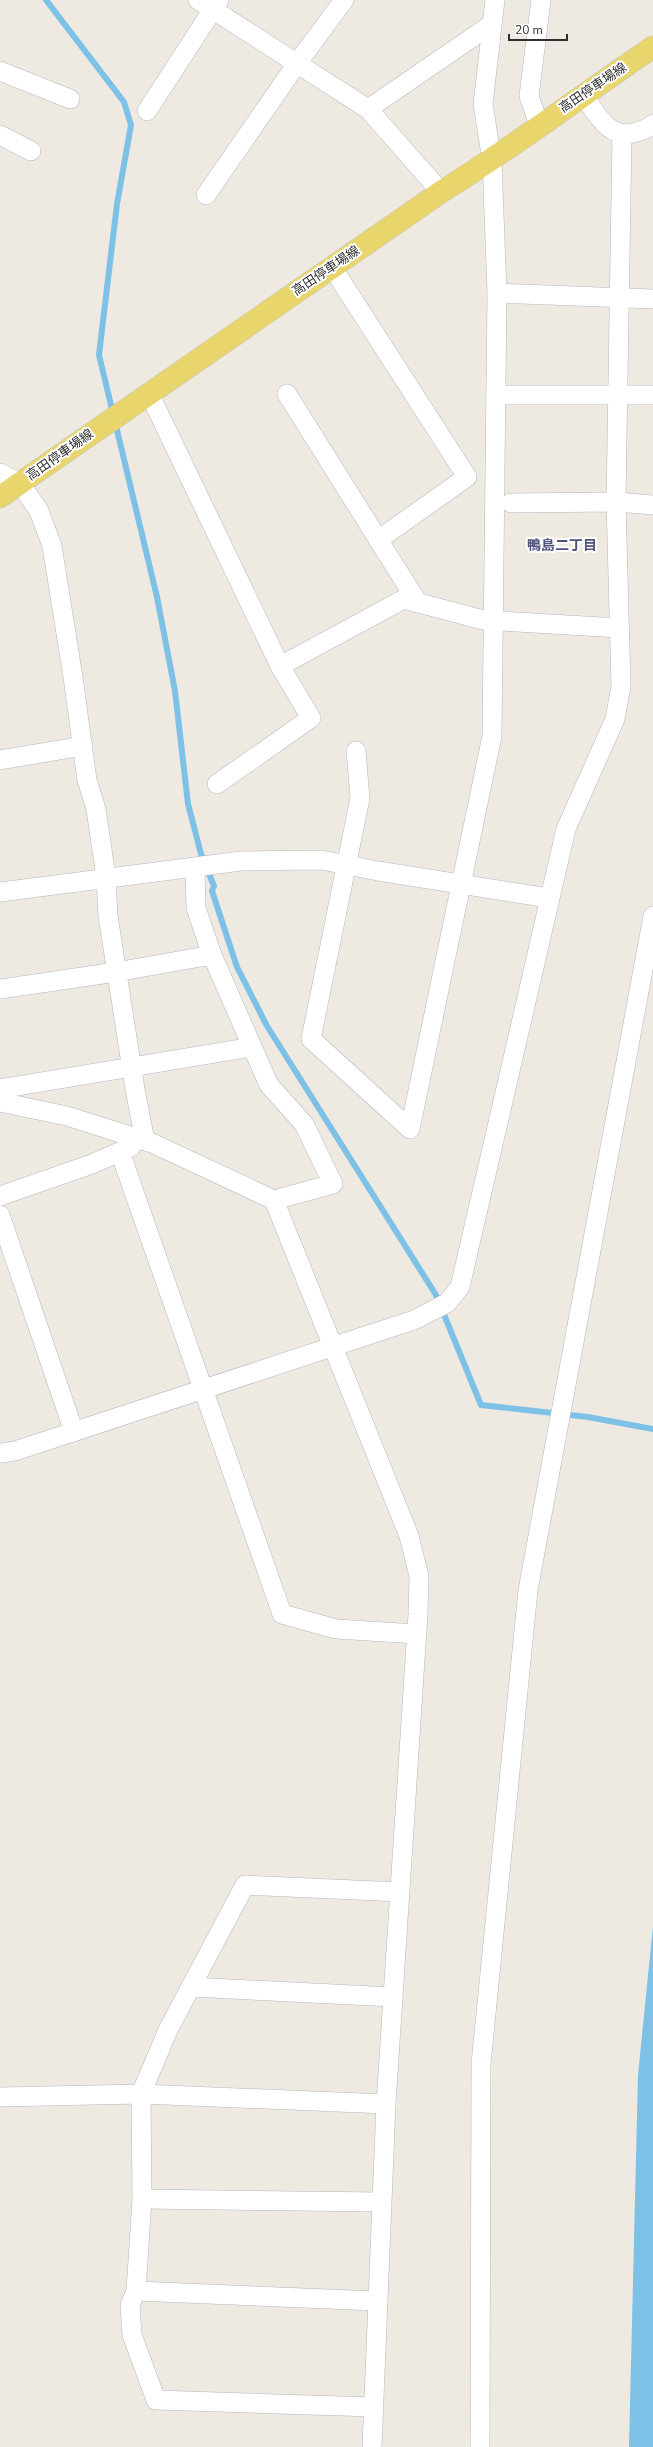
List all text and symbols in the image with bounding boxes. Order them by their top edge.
scale bar [509,16,567,42]
text: 20 m [515,22,543,38]
street label: 高田停車場線 [556,59,630,117]
street label: 高田停車場線 [289,242,363,300]
street label: 高田停車場線 [23,425,97,485]
district label: 鴨島二丁目 [527,536,597,555]

